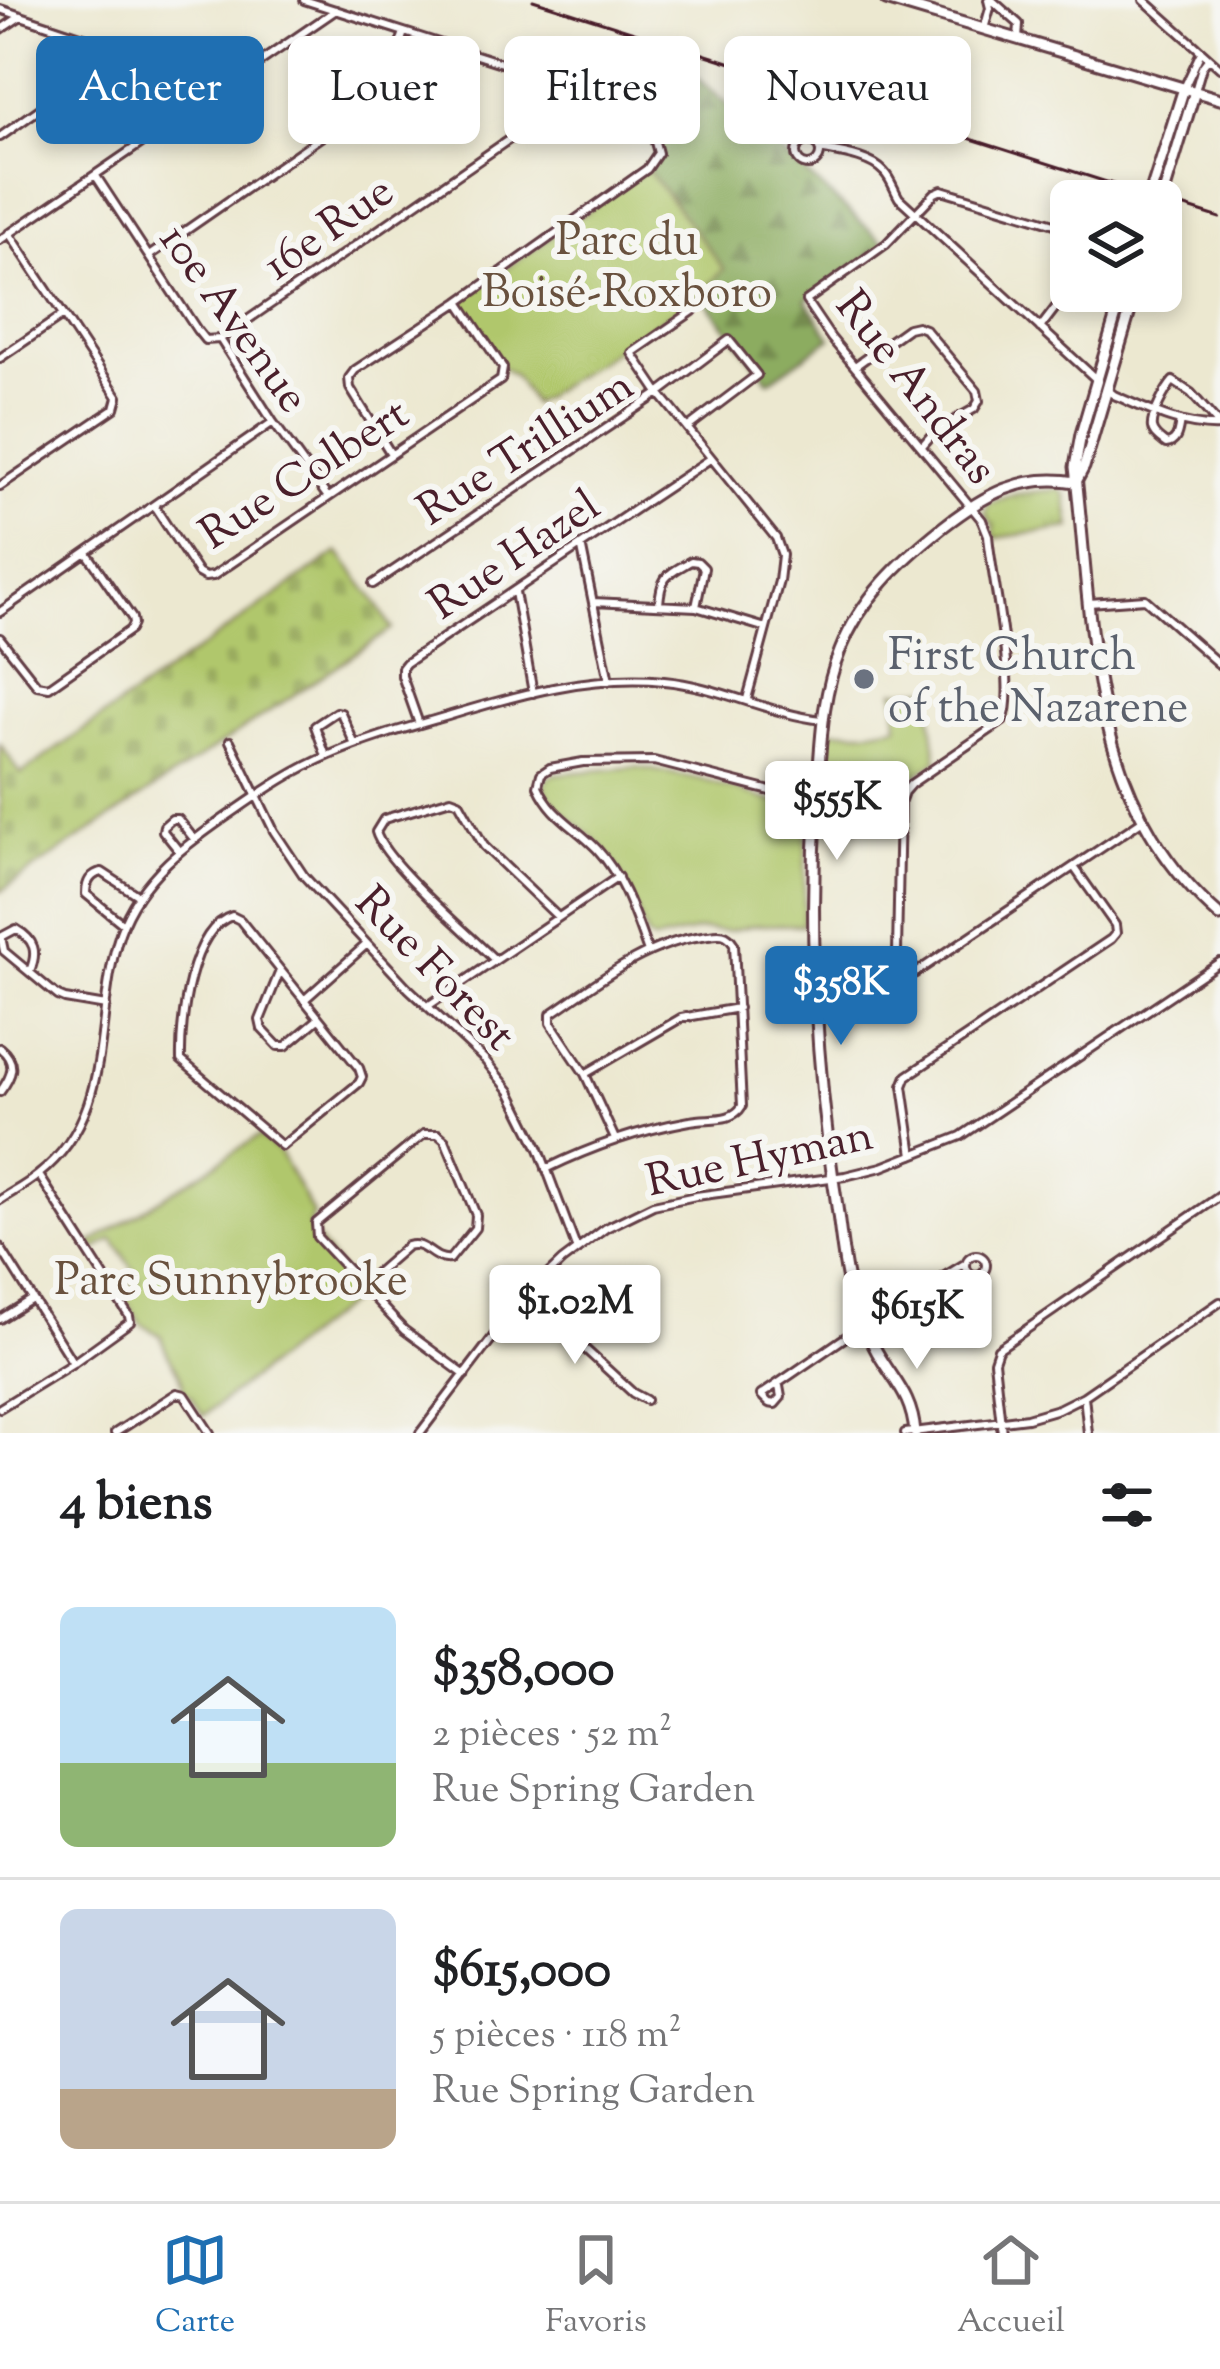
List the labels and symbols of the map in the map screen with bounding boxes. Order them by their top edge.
street label: 16e Rue [252,162,409,299]
park label: Parc du Boisé-Roxboro [482,211,772,328]
street label: 10e Avenue [141,212,322,428]
street label: Rue Andras [817,279,1010,500]
street label: Rue Trillium [406,356,648,545]
street label: Rue Colbert [189,385,423,569]
street label: Rue Hazel [417,476,615,639]
place label: First Church of the Nazarene [888,626,1188,743]
marker: First Church of the Nazarene [851,666,877,692]
pin: $555K [753,761,921,863]
street label: Rue Forest [338,874,528,1068]
pin: $358K [757,946,925,1048]
street label: Rue Hyman [641,1106,879,1217]
park label: Parc Sunnybrooke [54,1251,408,1316]
pin: $1.02M [477,1265,673,1367]
pin: $615K [833,1270,1001,1372]

